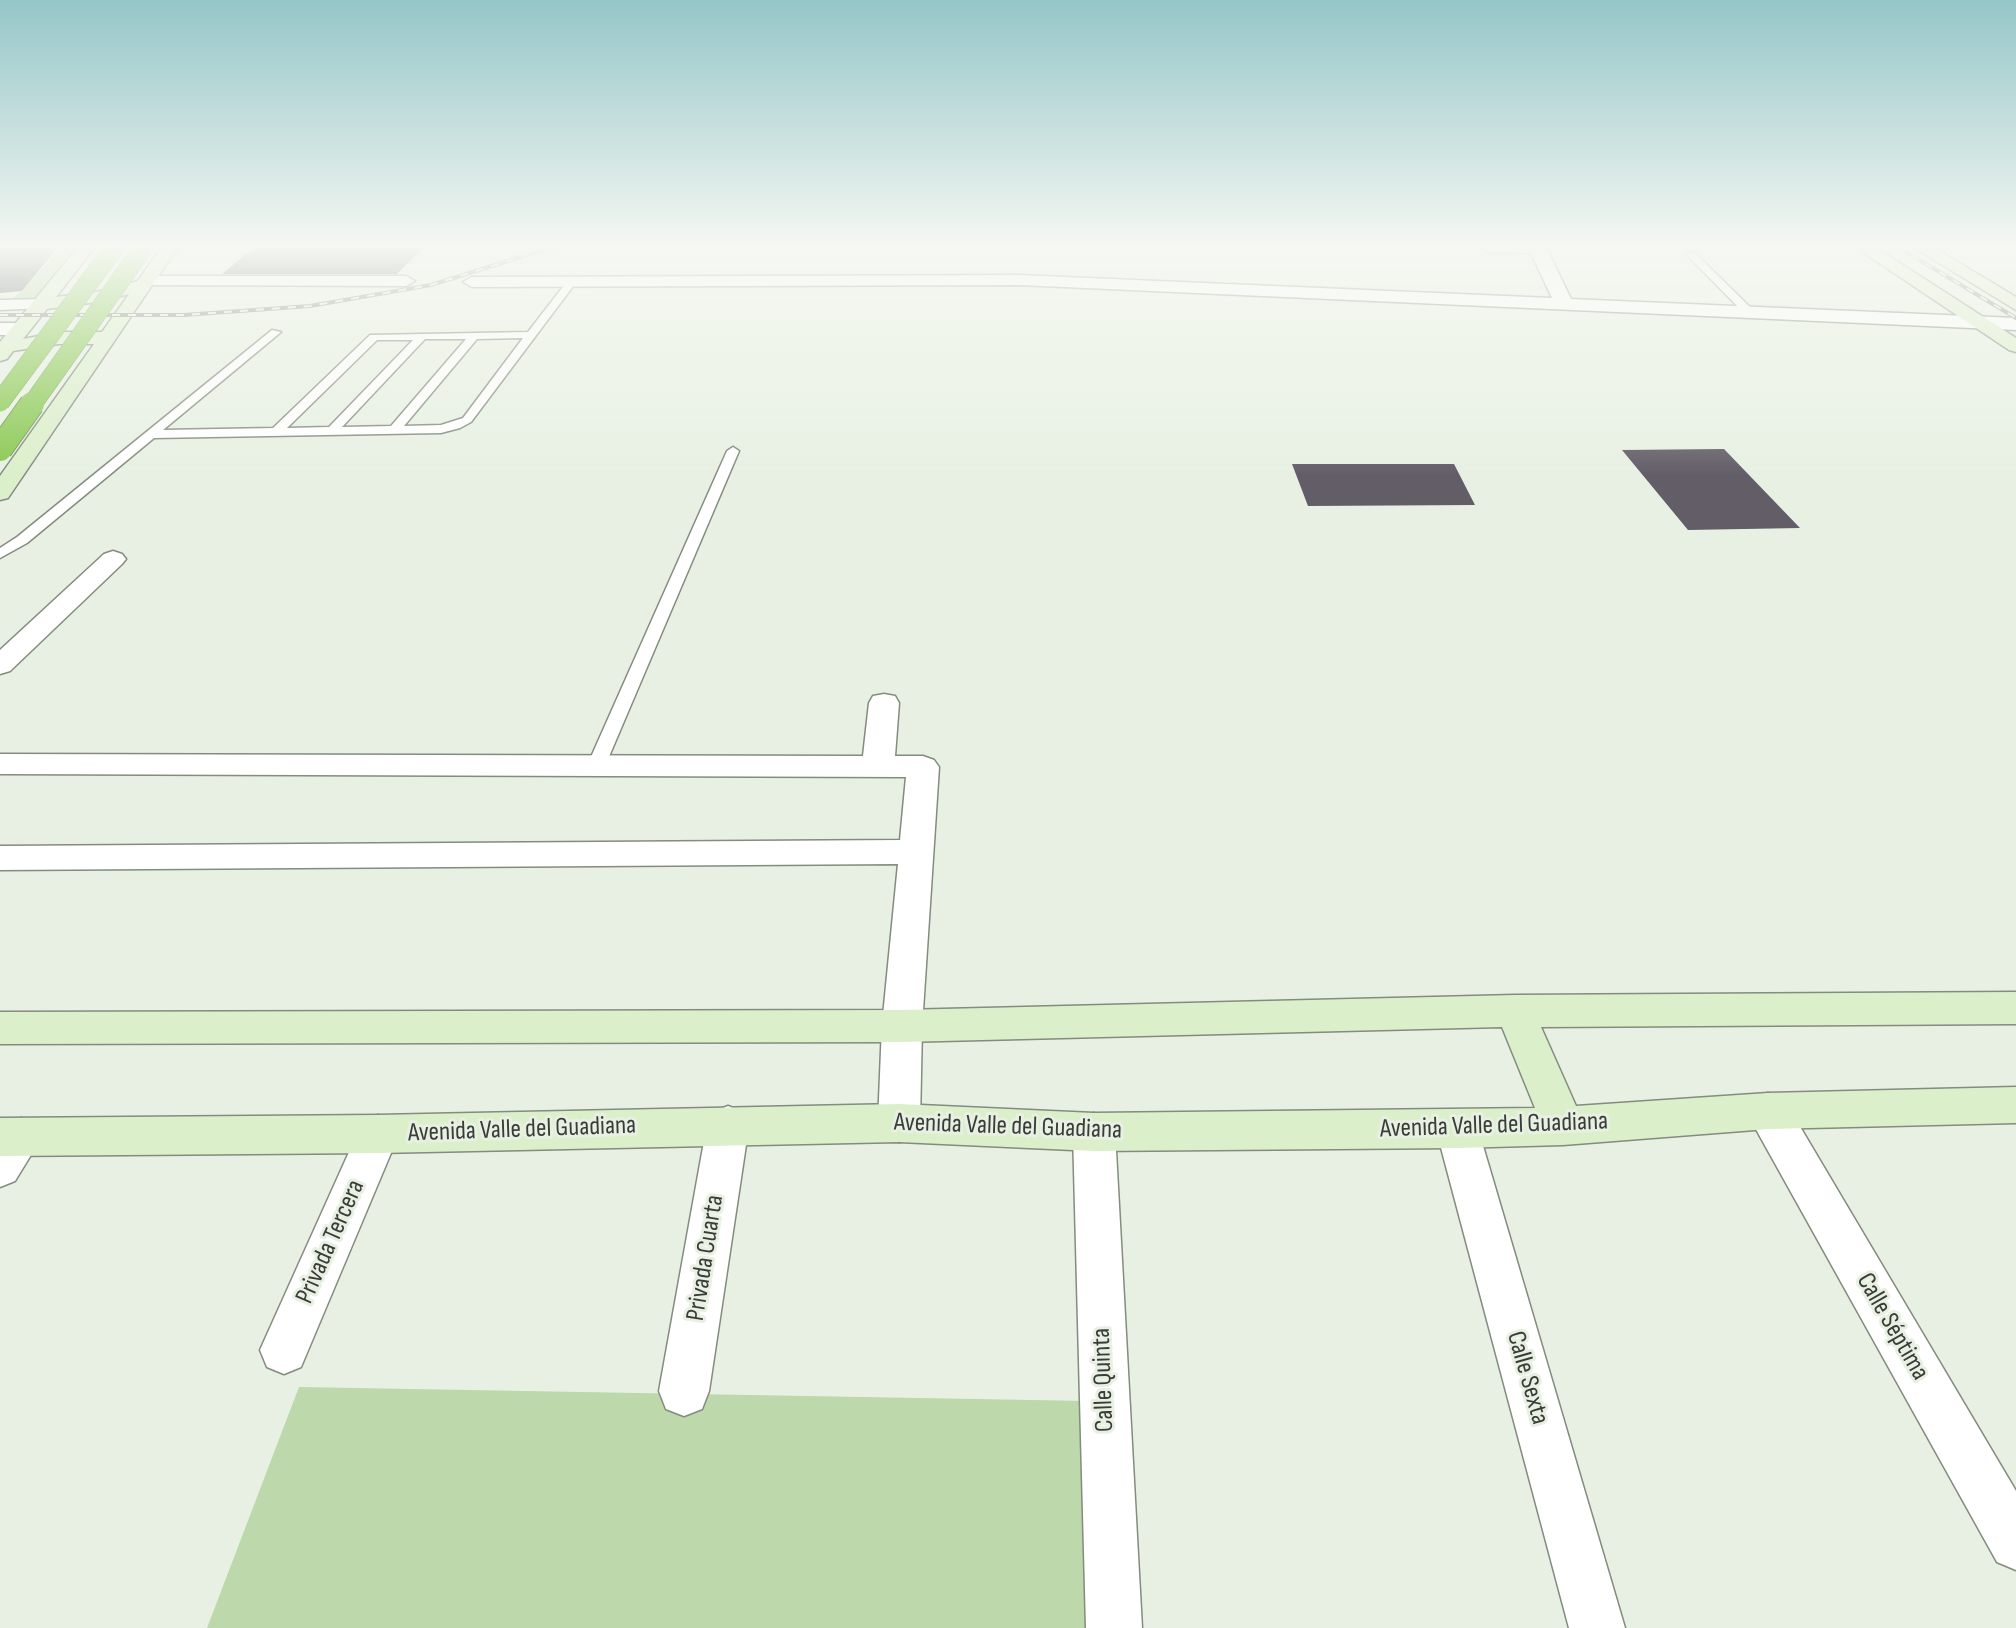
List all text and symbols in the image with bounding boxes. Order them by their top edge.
street label: Avenida Valle del Guadiana [1379,1106,1609,1146]
street label: Avenida Valle del Guadiana [893,1107,1123,1147]
street label: Avenida Valle del Guadiana [407,1110,637,1150]
street label: Privada Tercera [290,1175,372,1309]
street label: Privada Cuarta [681,1193,731,1323]
street label: Calle Séptima [1849,1268,1935,1386]
street label: Calle Quinta [1087,1327,1121,1433]
street label: Calle Sexta [1499,1328,1555,1428]

